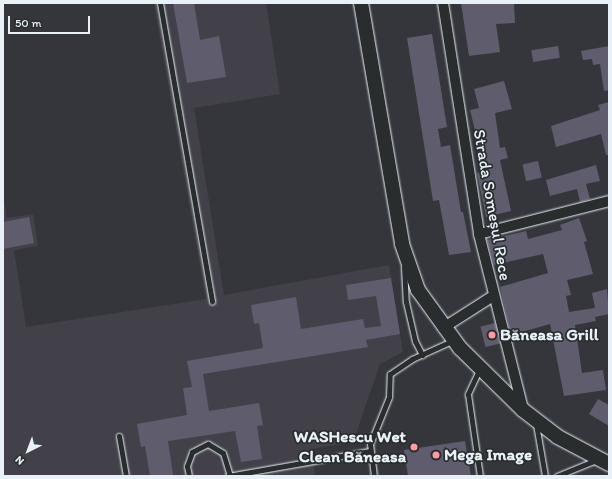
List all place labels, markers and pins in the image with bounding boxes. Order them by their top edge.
place label: Băneasa Grill [500,325,599,345]
marker: Băneasa Grill [487,330,497,340]
place label: WASHescu Wet Clean Băneasa [294,427,406,467]
marker: WASHescu Wet Clean Băneasa [409,442,419,452]
place label: Mega Image [444,445,533,465]
marker: Mega Image [431,450,441,460]

